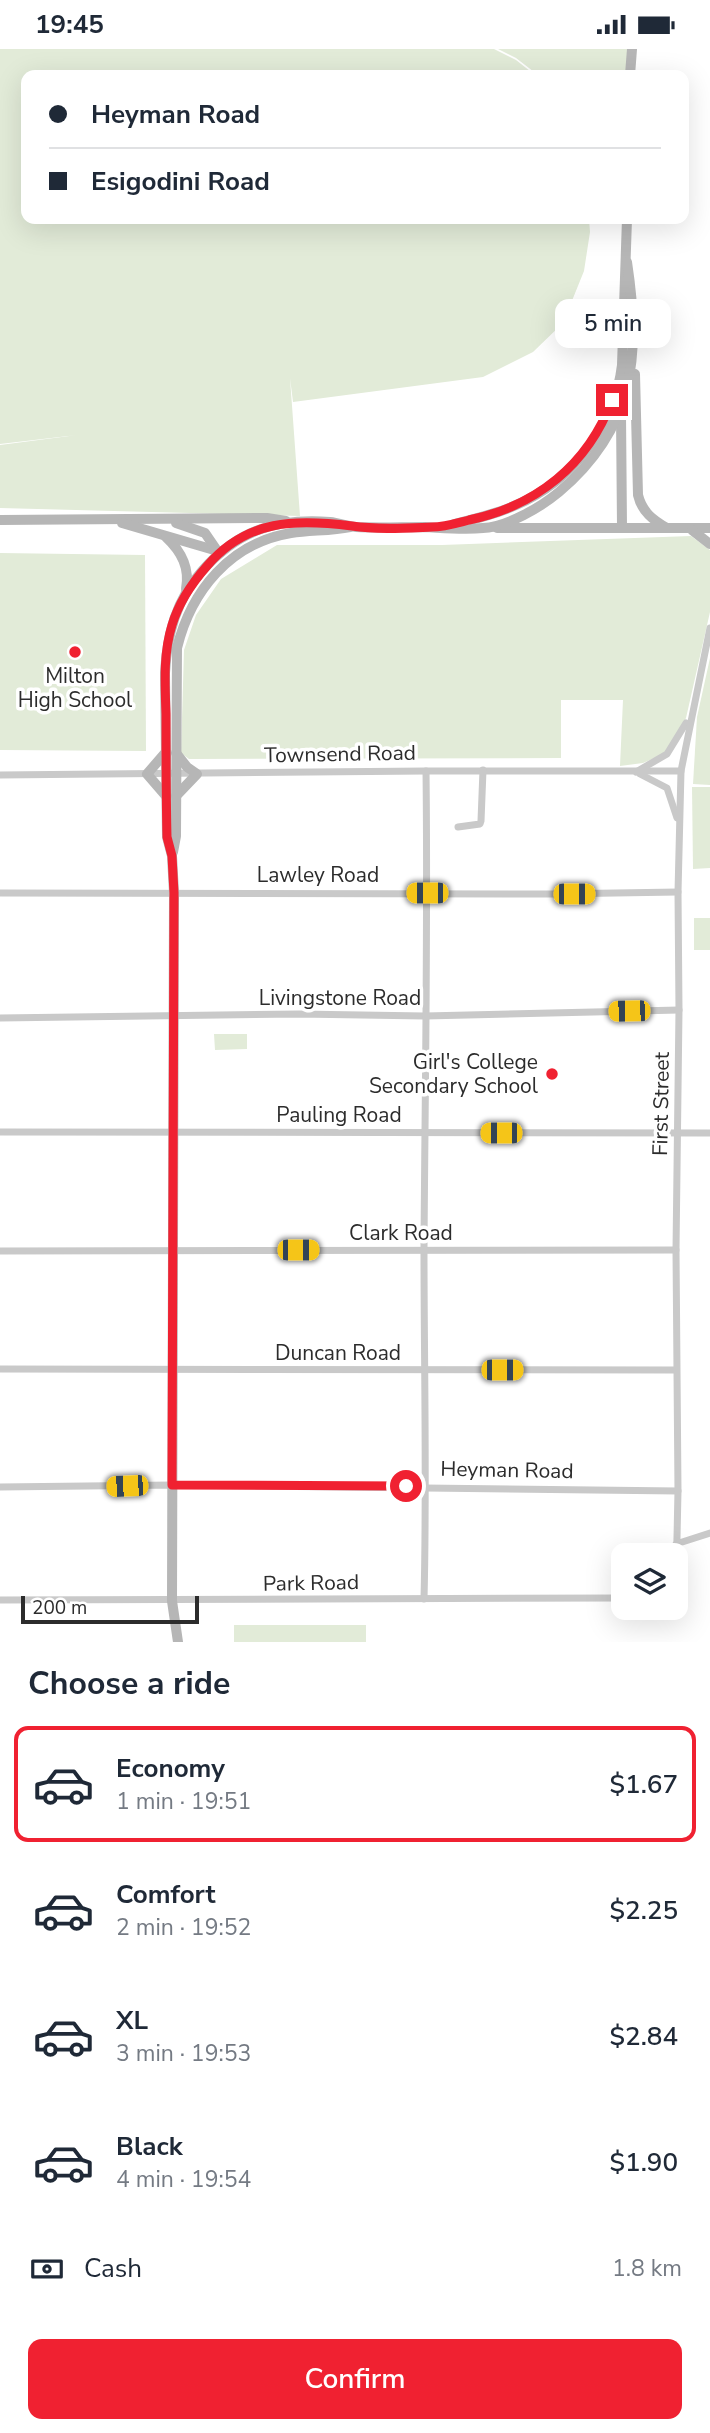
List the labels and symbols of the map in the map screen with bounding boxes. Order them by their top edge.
callout: 5 min [554,299,670,347]
route end [596,384,628,416]
marker: Milton High School [67,644,83,660]
place label: Milton High School [18,662,133,714]
street label: Townsend Road [264,739,416,769]
street label: Lawley Road [257,861,379,889]
car [407,883,449,904]
car [554,884,596,905]
street label: Livingstone Road [259,984,421,1012]
car [608,1000,651,1022]
place label: Girl's College Secondary School [369,1048,539,1100]
street label: First Street [646,1051,676,1156]
marker: Girl's College Secondary School [544,1066,560,1082]
street label: Pauling Road [276,1101,402,1129]
car [481,1123,523,1144]
street label: Clark Road [349,1219,453,1247]
car [278,1240,320,1261]
street label: Duncan Road [275,1339,401,1367]
car [482,1360,524,1381]
street label: Heyman Road [440,1455,574,1485]
route start [390,1470,422,1502]
car [106,1475,149,1497]
street label: Park Road [263,1568,359,1598]
scale bar [21,1593,200,1625]

